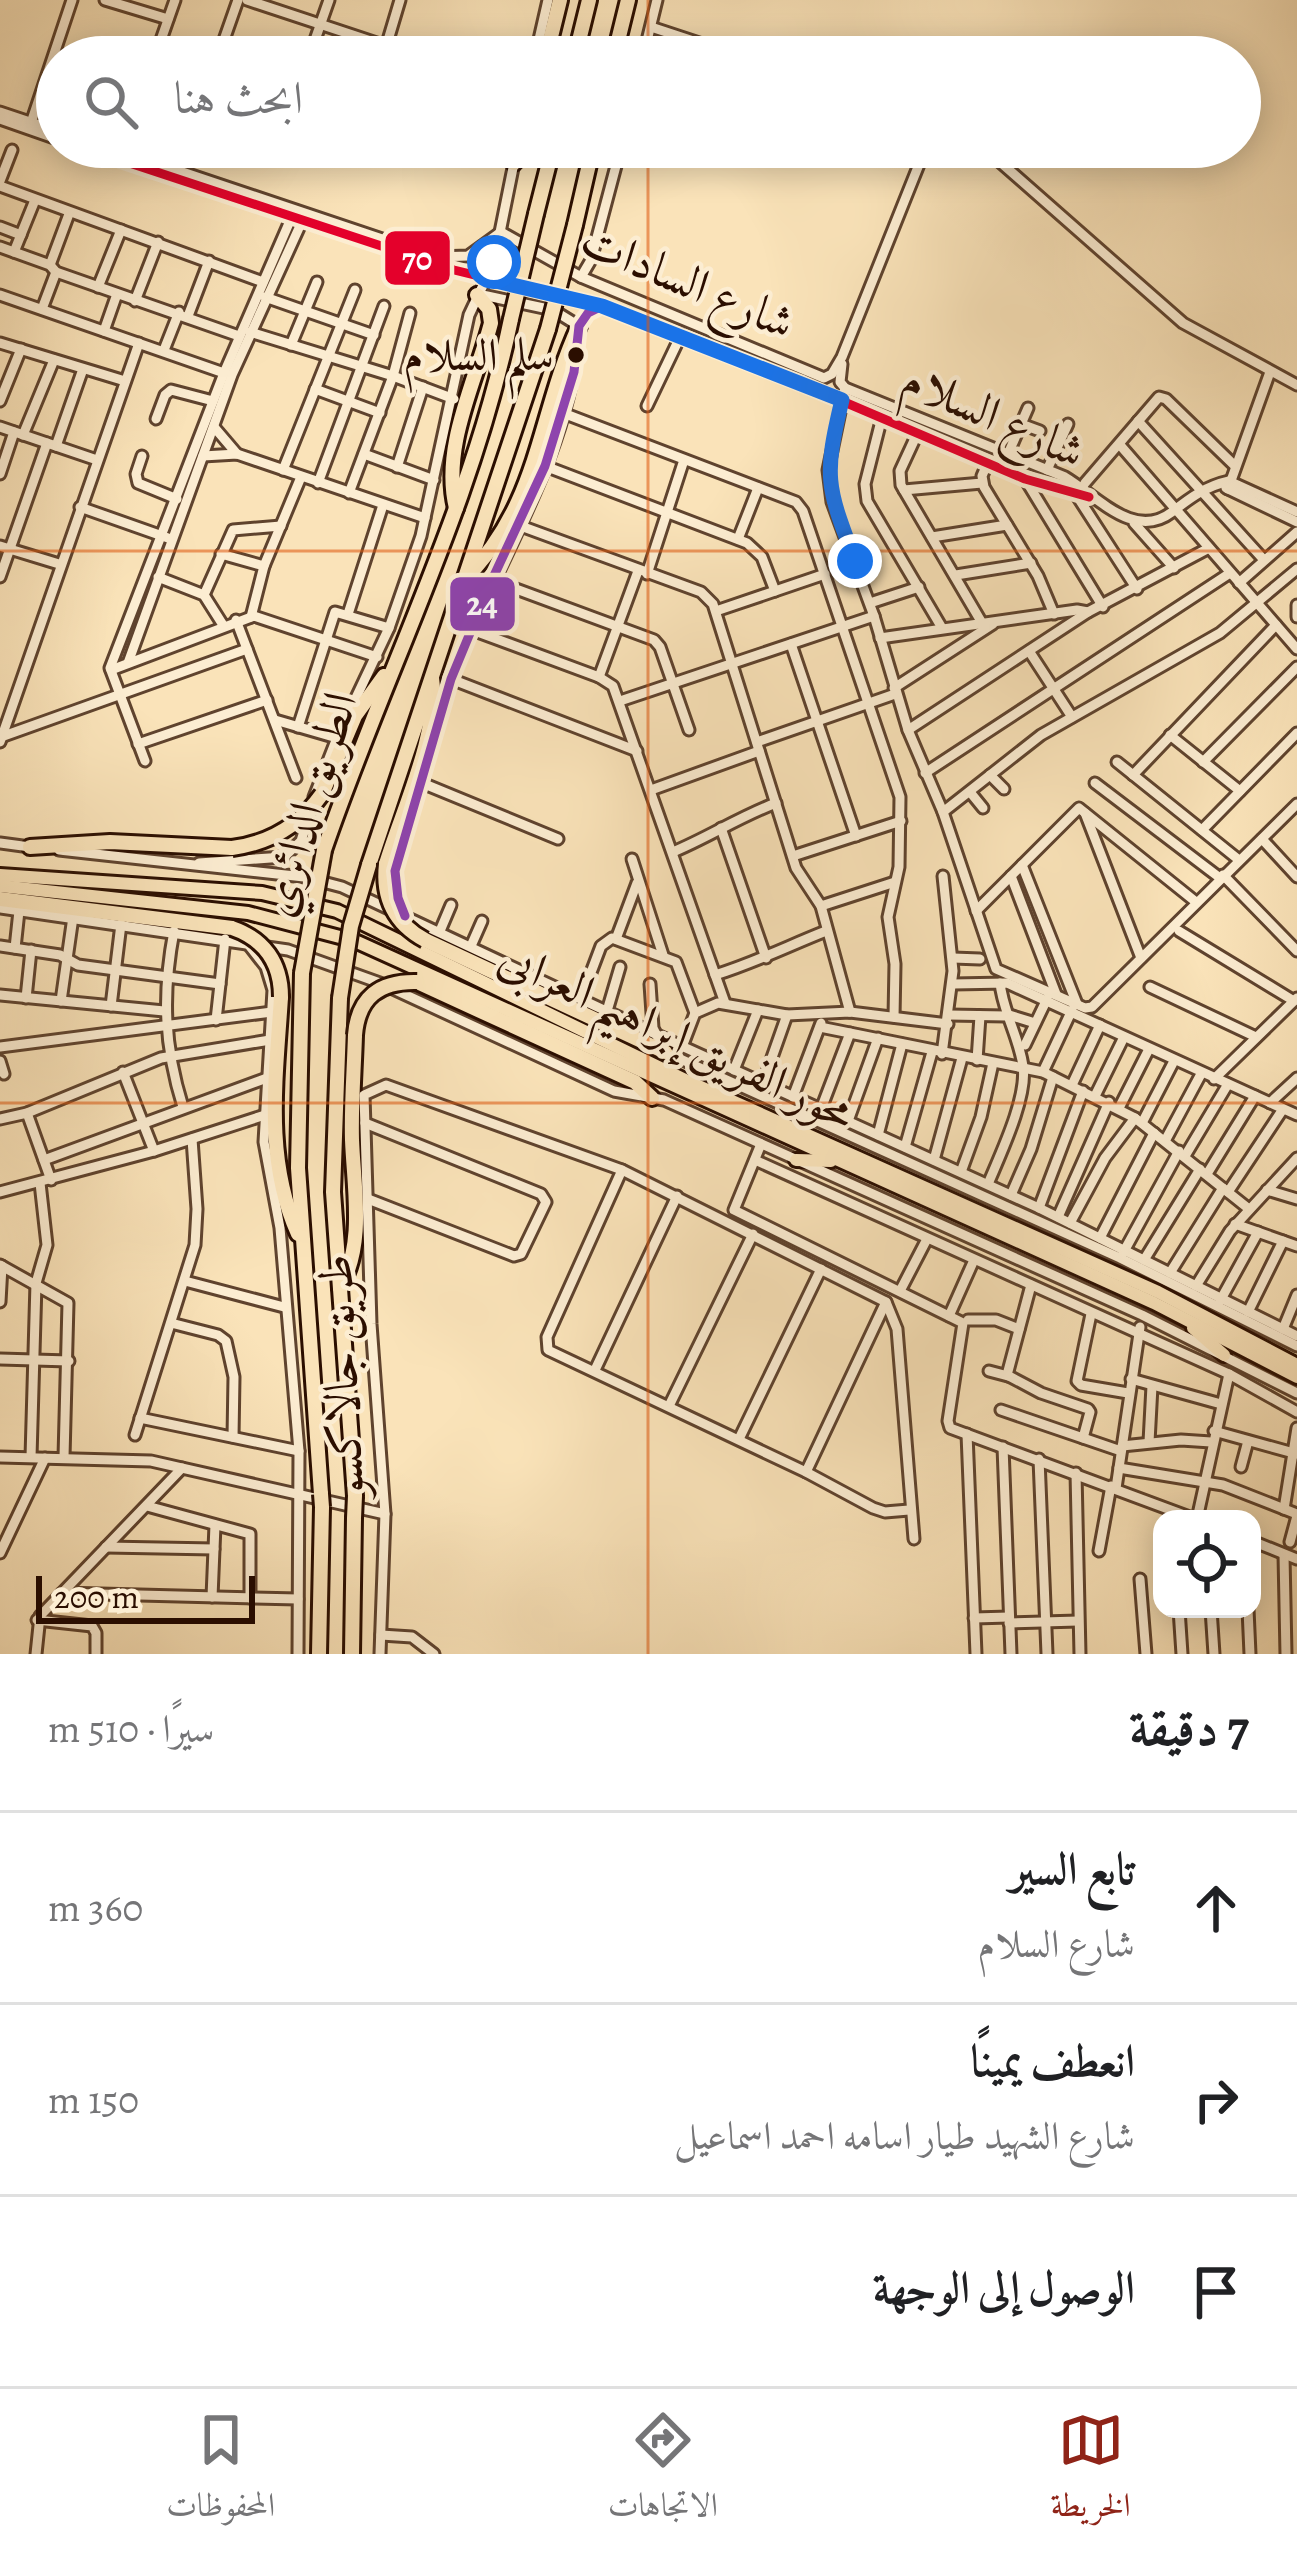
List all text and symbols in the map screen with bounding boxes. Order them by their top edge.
search box [36,36,1261,168]
text: ابحث هنا [174,67,303,129]
icon: search [78,69,144,135]
street label: شارع السادات [569,206,805,361]
line badge: 70 [383,229,452,287]
route start [467,235,521,289]
text: 70 [402,236,432,281]
place label: سلم السلام [403,324,554,400]
marker: سلم السلام [565,344,587,366]
street label: شارع السلام [889,345,1096,492]
route end [828,534,882,588]
line badge: 24 [448,575,517,633]
text: 24 [466,581,498,626]
street label: الطريق الدائري [243,684,378,926]
street label: محور الفريق إبراهيم العرابى [482,924,866,1159]
street label: طريق جالاكسو [302,1253,381,1503]
map controls [1153,1510,1261,1618]
button: locate [1153,1510,1261,1618]
scale bar [36,1570,255,1623]
text: 200 m [54,1574,139,1619]
text: 7 دقيقة [1129,1693,1249,1763]
text: سيرًا · 510 m [48,1702,214,1755]
text: تابع السير [1010,1838,1135,1900]
icon: ahead [1183,1875,1249,1941]
text: 360 m [48,1881,143,1934]
text: شارع السلام [978,1917,1135,1970]
text: انعطف يمينًا [970,2030,1135,2092]
icon: right [1183,2067,1249,2133]
text: 150 m [48,2073,139,2126]
text: شارع الشهيد طيار اسامه احمد اسماعيل [674,2109,1135,2162]
text: الوصول إلى الوجهة [873,2257,1135,2319]
icon: arrive [1183,2259,1249,2325]
tab: المحفوظات [166,2407,275,2537]
tab: الاتجاهات [608,2407,718,2537]
tab: الخريطة [1050,2407,1131,2537]

